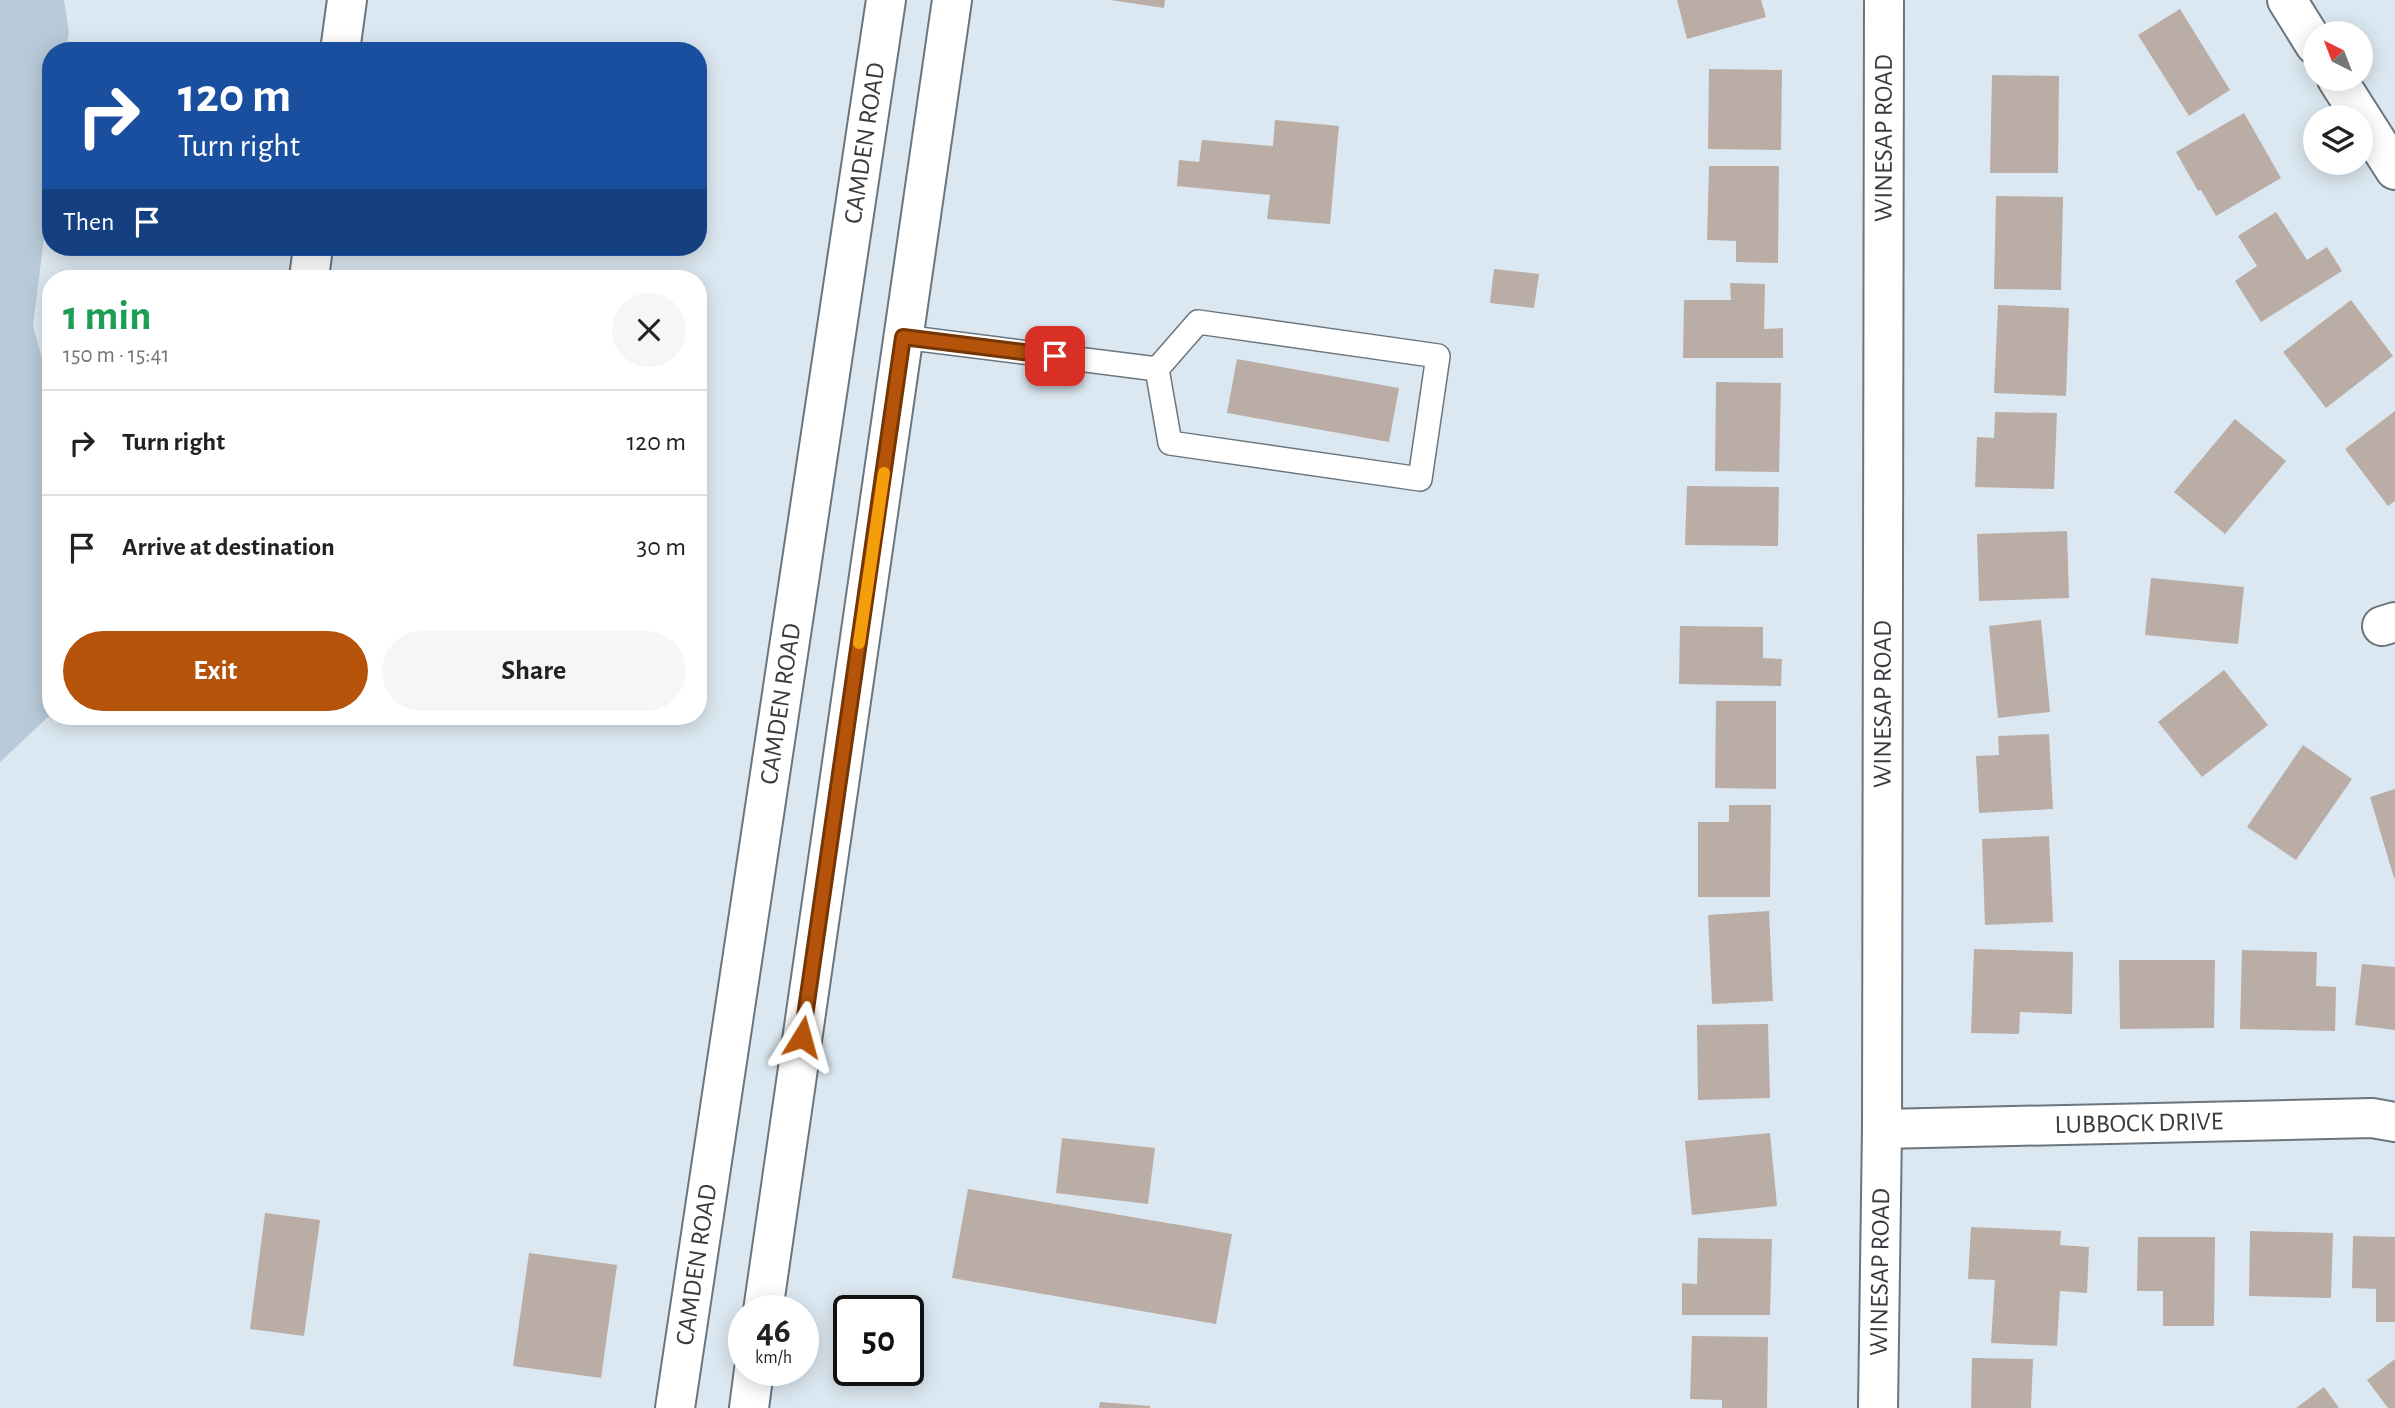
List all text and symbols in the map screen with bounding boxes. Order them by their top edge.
north arrow [2303,21,2373,91]
map controls [2303,21,2373,175]
street label: WINESAP ROAD [1871,54,1897,222]
street label: CAMDEN ROAD [840,61,889,225]
icon: right [63,70,154,161]
text: 120 m [178,72,291,121]
button: layers [2303,105,2373,175]
text: Turn right [178,130,300,162]
icon: arrive [128,203,166,241]
text: Then [63,209,114,235]
button: close [612,293,686,367]
text: 1 min [63,295,152,337]
pin [1025,326,1085,386]
icon: arrive [1036,337,1074,375]
text: 150 m · 15:41 [63,344,170,367]
icon: right [63,424,101,462]
text: Turn right [122,429,225,455]
text: 120 m [626,429,686,455]
icon: arrive [63,529,101,567]
text: Arrive at destination [122,534,335,560]
text: 30 m [636,534,686,560]
street label: WINESAP ROAD [1870,620,1896,788]
street label: CAMDEN ROAD [756,622,805,786]
button: Exit [63,631,368,711]
button: Share [382,631,686,711]
position arrow [765,1000,839,1074]
street label: LUBBOCK DRIVE [2054,1108,2224,1138]
street label: CAMDEN ROAD [672,1182,721,1347]
street label: WINESAP ROAD [1866,1188,1894,1356]
speed limit sign: 50 [833,1295,924,1386]
text: 46 [756,1314,791,1349]
text: km/h [755,1349,792,1367]

